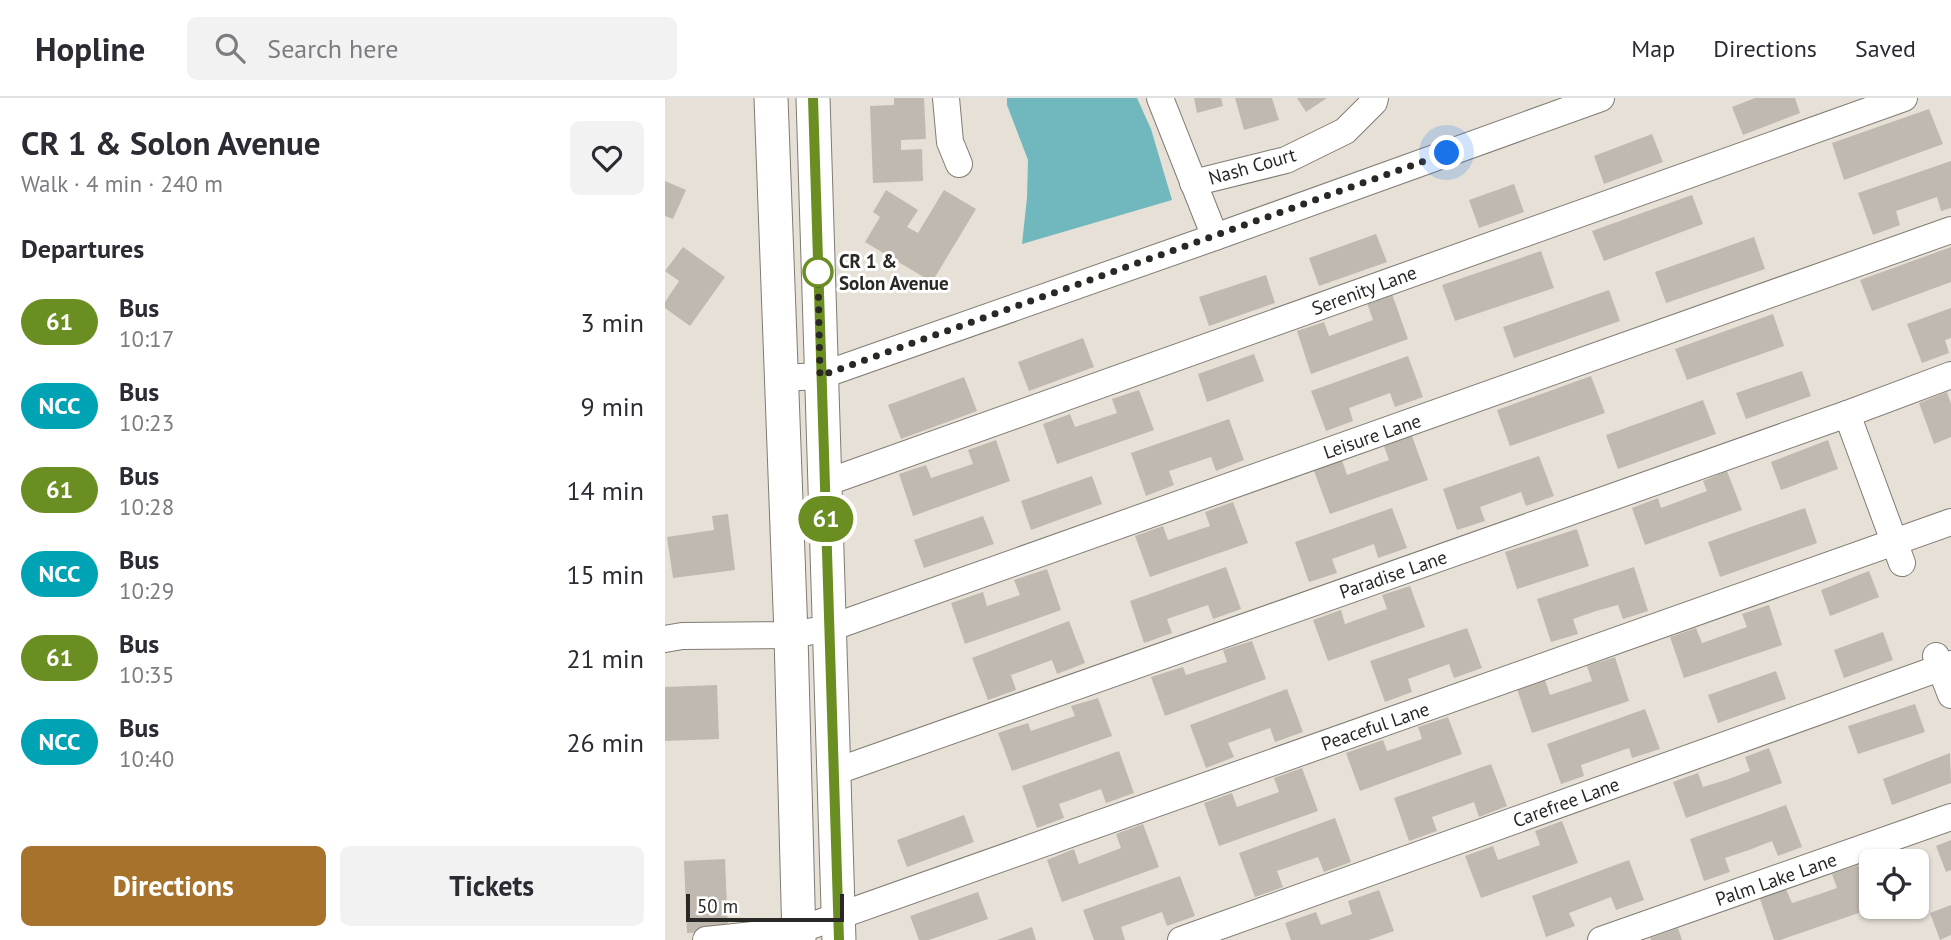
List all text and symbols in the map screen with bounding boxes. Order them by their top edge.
search box [187,17,677,80]
text: Hopline [35,27,145,70]
icon: search [211,29,249,67]
text: Search here [267,32,398,65]
text: Map [1631,33,1675,64]
text: Directions [1713,33,1817,64]
text: Saved [1855,33,1916,64]
text: CR 1 & Solon Avenue [21,121,321,164]
button: heart [570,121,644,195]
your location [1429,135,1464,170]
street label: Nash Court [1206,142,1299,190]
text: Walk · 4 min · 240 m [21,169,223,198]
text: Departures [21,232,144,265]
place label: CR 1 & Solon Avenue [839,249,949,295]
marker: CR 1 & Solon Avenue [803,257,833,287]
street label: Serenity Lane [1308,260,1420,320]
text: Bus [119,291,159,324]
text: 61 [46,306,73,337]
text: 3 min [581,306,644,339]
text: 10:17 [119,324,174,353]
text: Bus [119,375,159,408]
text: NCC [39,390,80,421]
text: 9 min [581,390,644,423]
text: 10:23 [119,408,174,437]
street label: Leisure Lane [1320,408,1424,464]
text: Bus [119,459,159,492]
text: 61 [46,474,73,505]
text: 14 min [566,474,644,507]
text: 10:28 [119,492,174,521]
line badge: 61 [795,496,857,542]
text: 61 [812,503,840,534]
text: Bus [119,543,159,576]
street label: Paradise Lane [1336,544,1450,604]
text: NCC [39,558,80,589]
text: 15 min [566,558,644,591]
text: 10:29 [119,576,174,605]
text: Bus [119,627,159,660]
text: 61 [46,642,73,673]
text: 21 min [566,642,644,675]
text: 10:35 [119,660,174,689]
street label: Peaceful Lane [1318,696,1432,756]
text: Bus [119,711,159,744]
text: NCC [39,726,80,757]
text: 26 min [566,726,644,759]
text: 10:40 [119,744,174,773]
street label: Carefree Lane [1509,772,1623,832]
button: Directions [21,846,326,926]
button: Tickets [340,846,644,926]
street label: Palm Lake Lane [1712,847,1840,911]
map controls [1859,849,1929,919]
button: locate [1859,849,1929,919]
scale bar [686,891,843,923]
text: 50 m [697,894,738,918]

